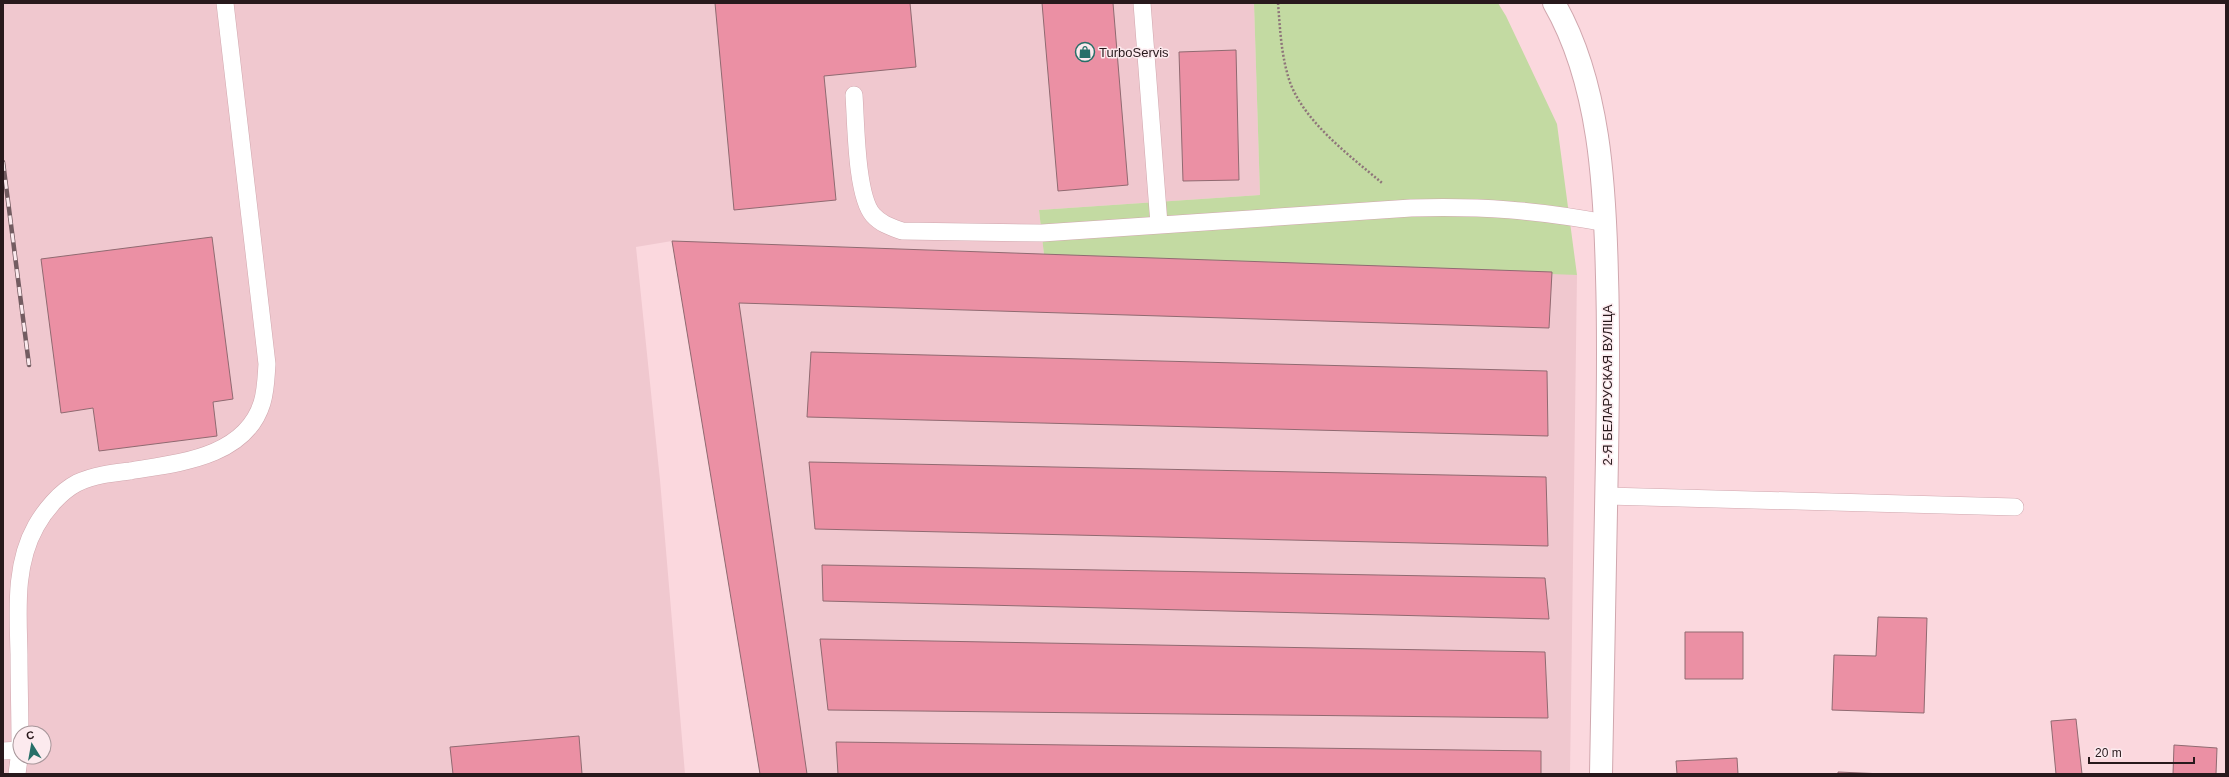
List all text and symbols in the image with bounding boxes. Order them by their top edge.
shop icon: TurboServis [1074,41,1096,63]
place label: TurboServis [1099,45,1169,60]
street label: 2-Я БЕЛАРУСКАЯ ВУЛІЦА [1600,304,1615,465]
north arrow [12,725,52,765]
text: С [25,729,35,742]
scale bar [2089,739,2194,765]
text: 20 m [2095,746,2122,760]

